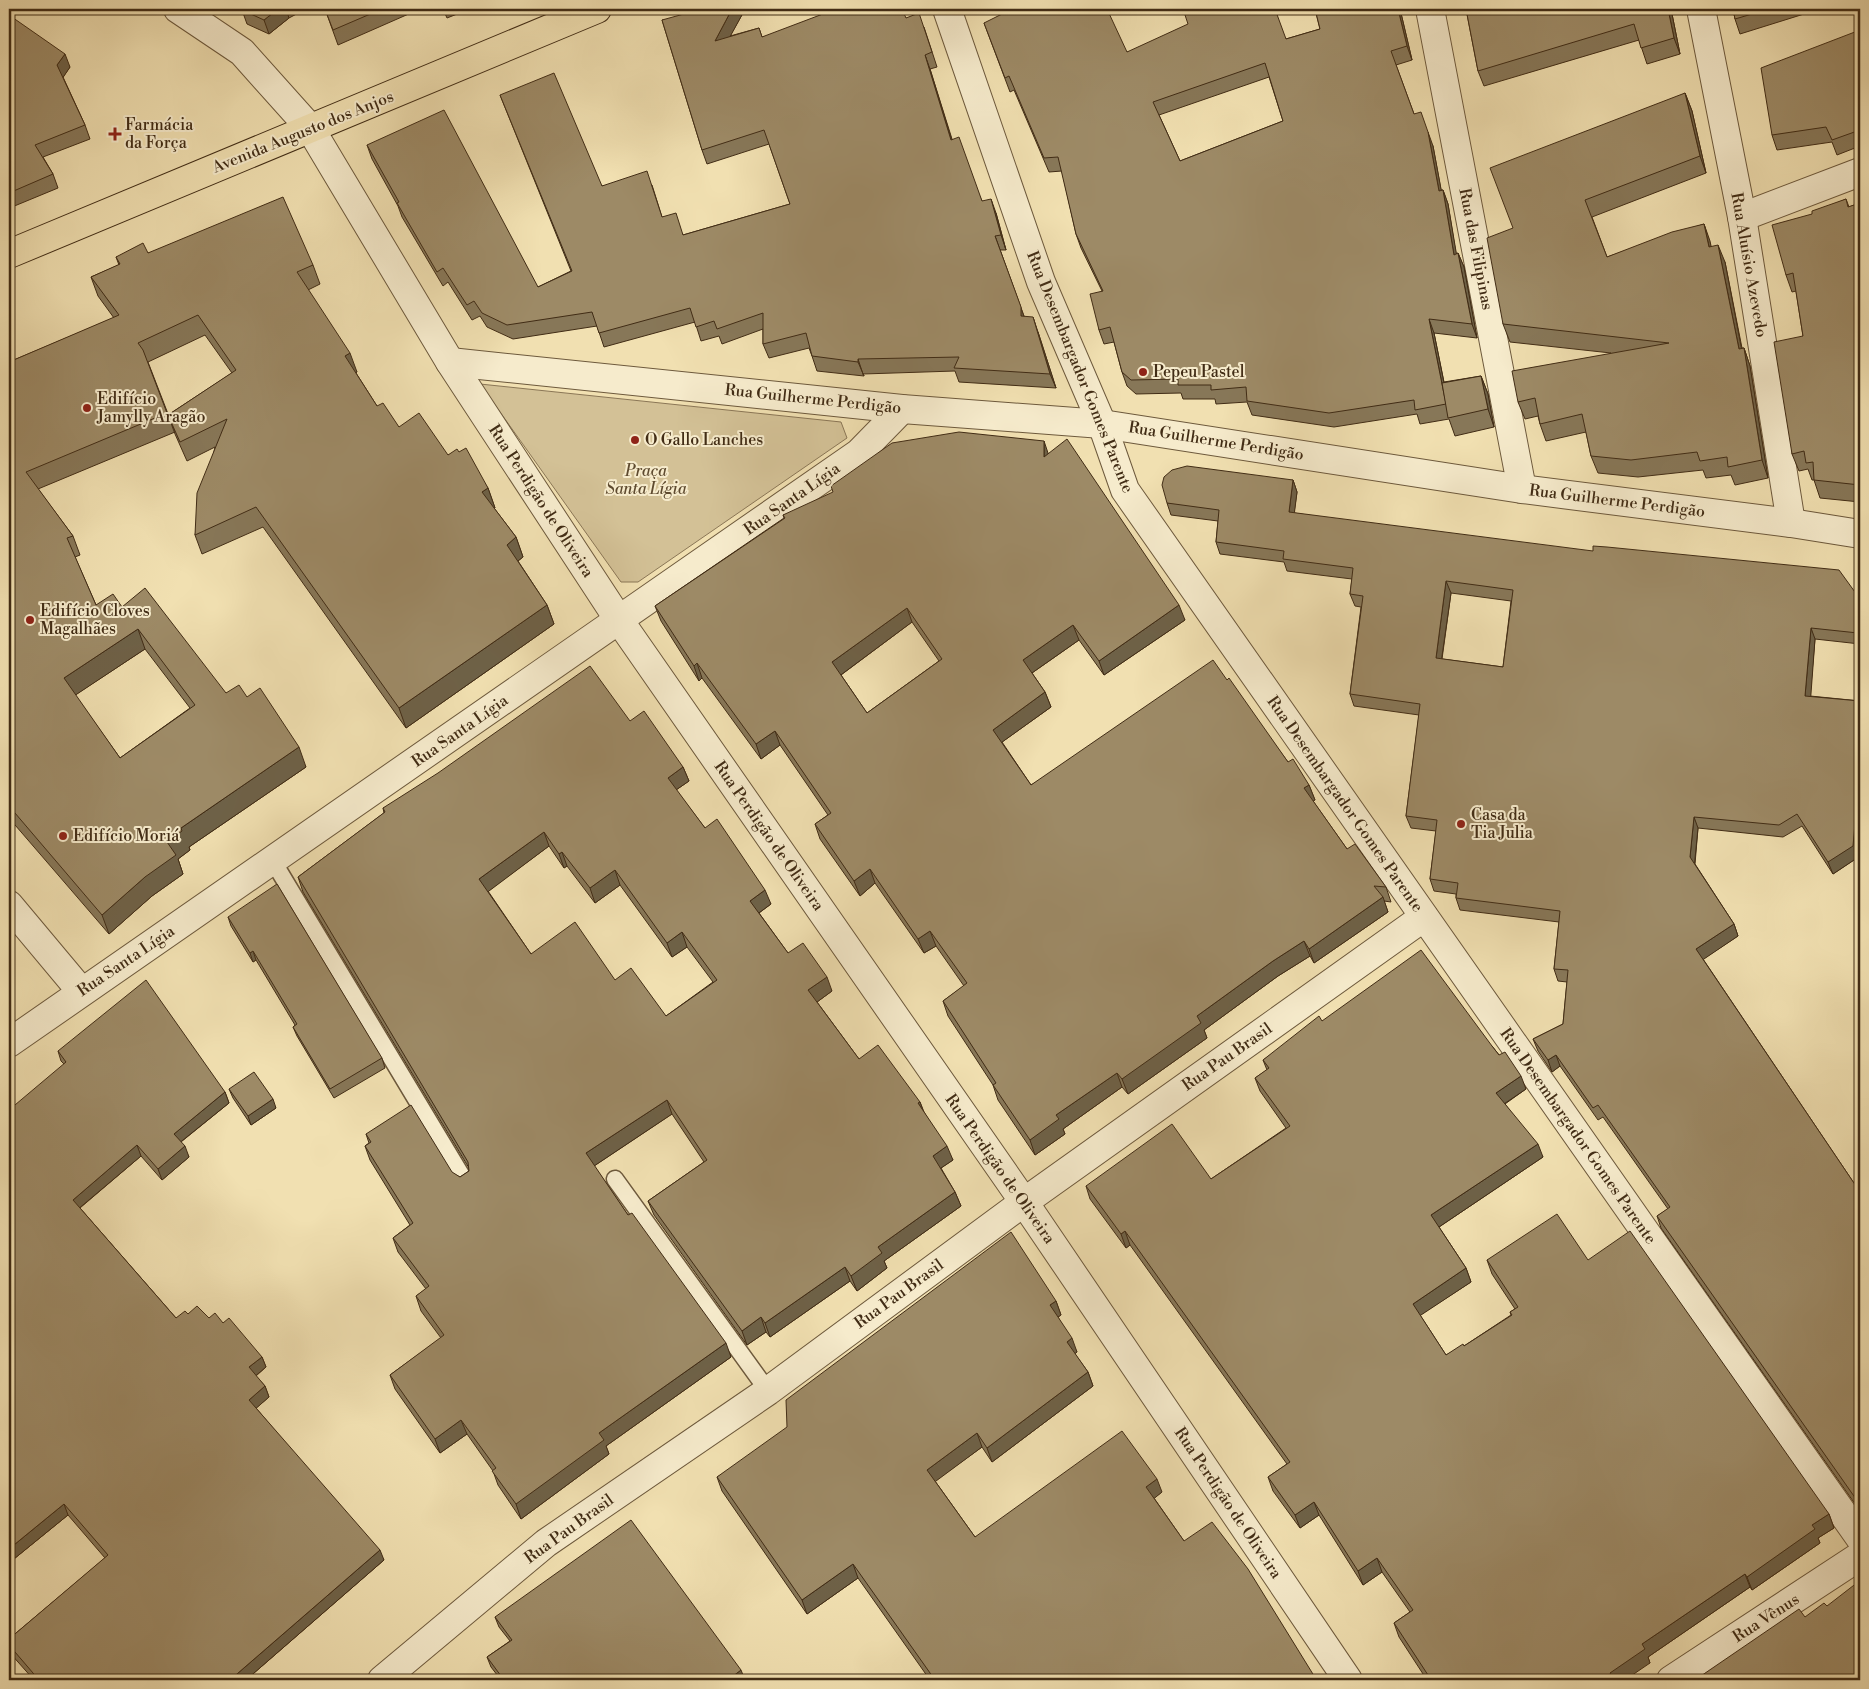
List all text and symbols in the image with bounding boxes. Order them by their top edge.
street label: Avenida Augusto dos Anjos [209,86,397,178]
place label: Farmácia da Força [125,115,194,153]
marker: Farmácia da Força [109,128,121,140]
street label: Rua das Filipinas [1454,186,1498,312]
street label: Rua Aluísio Azevedo [1726,191,1772,339]
street label: Rua Desembargador Gomes Parente [1022,248,1138,496]
place label: Pepeu Pastel [1153,362,1245,382]
marker: Pepeu Pastel [1137,366,1149,378]
street label: Rua Guilherme Perdigão [724,380,902,418]
place label: Edifício Jamylly Aragão [96,389,205,427]
marker: Edifício Jamylly Aragão [81,402,93,414]
street label: Rua Guilherme Perdigão [1127,417,1305,465]
street label: Rua Perdigão de Oliveira [484,421,598,582]
place label: O Gallo Lanches [645,430,763,450]
marker: O Gallo Lanches [629,434,641,446]
street label: Rua Santa Lígia [740,458,845,540]
park label: Praça Santa Lígia [605,461,687,499]
street label: Rua Guilherme Perdigão [1528,480,1706,522]
place label: Edifício Cloves Magalhães [40,601,150,639]
marker: Edifício Cloves Magalhães [24,614,36,626]
street label: Rua Santa Lígia [408,690,513,772]
street label: Rua Desembargador Gomes Parente [1262,692,1428,916]
street label: Rua Perdigão de Oliveira [710,757,829,916]
place label: Casa da Tia Julia [1471,805,1534,843]
marker: Casa da Tia Julia [1455,818,1467,830]
place label: Edifício Moriá [73,826,180,846]
marker: Edifício Moriá [57,830,69,842]
street label: Rua Santa Lígia [73,921,179,1001]
street label: Rua Pau Brasil [1178,1018,1276,1095]
street label: Rua Desembargador Gomes Parente [1495,1024,1661,1248]
street label: Rua Perdigão de Oliveira [941,1090,1060,1249]
street label: Rua Pau Brasil [850,1255,948,1333]
street label: Rua Perdigão de Oliveira [1170,1423,1287,1583]
street label: Rua Pau Brasil [520,1490,618,1568]
street label: Rua Vênus [1729,1589,1803,1647]

